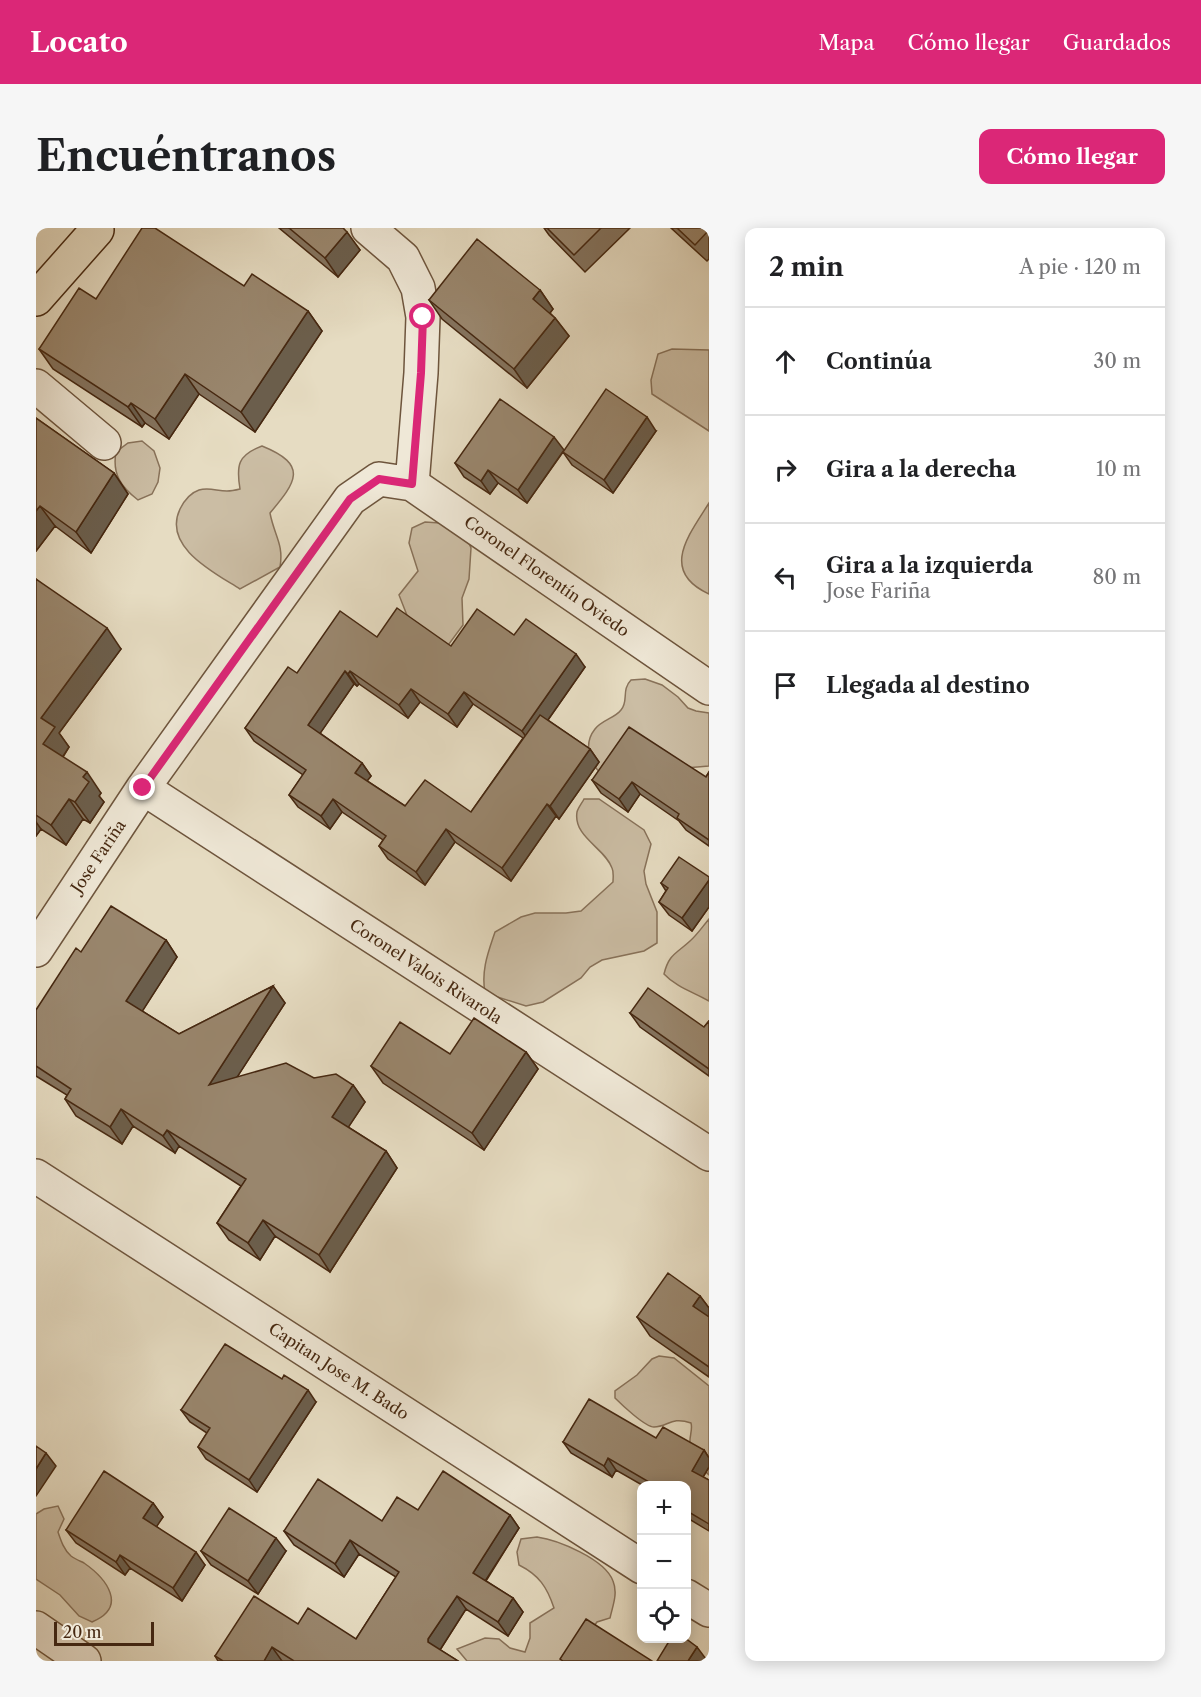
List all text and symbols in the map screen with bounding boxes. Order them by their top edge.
text: Locato [30,25,128,59]
text: Mapa [818,30,875,55]
text: Cómo llegar [908,30,1030,55]
text: Guardados [1063,30,1171,55]
button: Cómo llegar [979,129,1165,184]
text: Encuéntranos [36,130,336,182]
text: 2 min [769,251,844,283]
text: A pie · 120 m [1019,255,1141,279]
route start [409,303,435,329]
icon: ahead [769,345,802,378]
text: Continúa [826,348,932,375]
text: 30 m [1093,349,1141,373]
icon: right [769,453,802,486]
text: Gira a la derecha [826,456,1016,483]
text: 10 m [1096,457,1141,481]
street label: Coronel Florentín Oviedo [461,511,634,641]
text: Gira a la izquierda [826,552,1033,579]
icon: left [769,561,802,594]
text: 80 m [1093,565,1141,589]
text: Jose Fariña [826,579,931,603]
icon: arrive [769,669,802,702]
text: Llegada al destino [826,672,1030,699]
route end [129,774,155,800]
street label: Jose Fariña [65,815,130,899]
street label: Coronel Valois Rivarola [346,914,506,1028]
street label: Capitan Jose M. Bado [265,1318,413,1424]
map controls [637,1481,691,1643]
button: + [637,1481,691,1535]
button: − [637,1535,691,1589]
button: locate [637,1589,691,1643]
scale bar [54,1619,154,1646]
text: 20 m [63,1622,102,1642]

